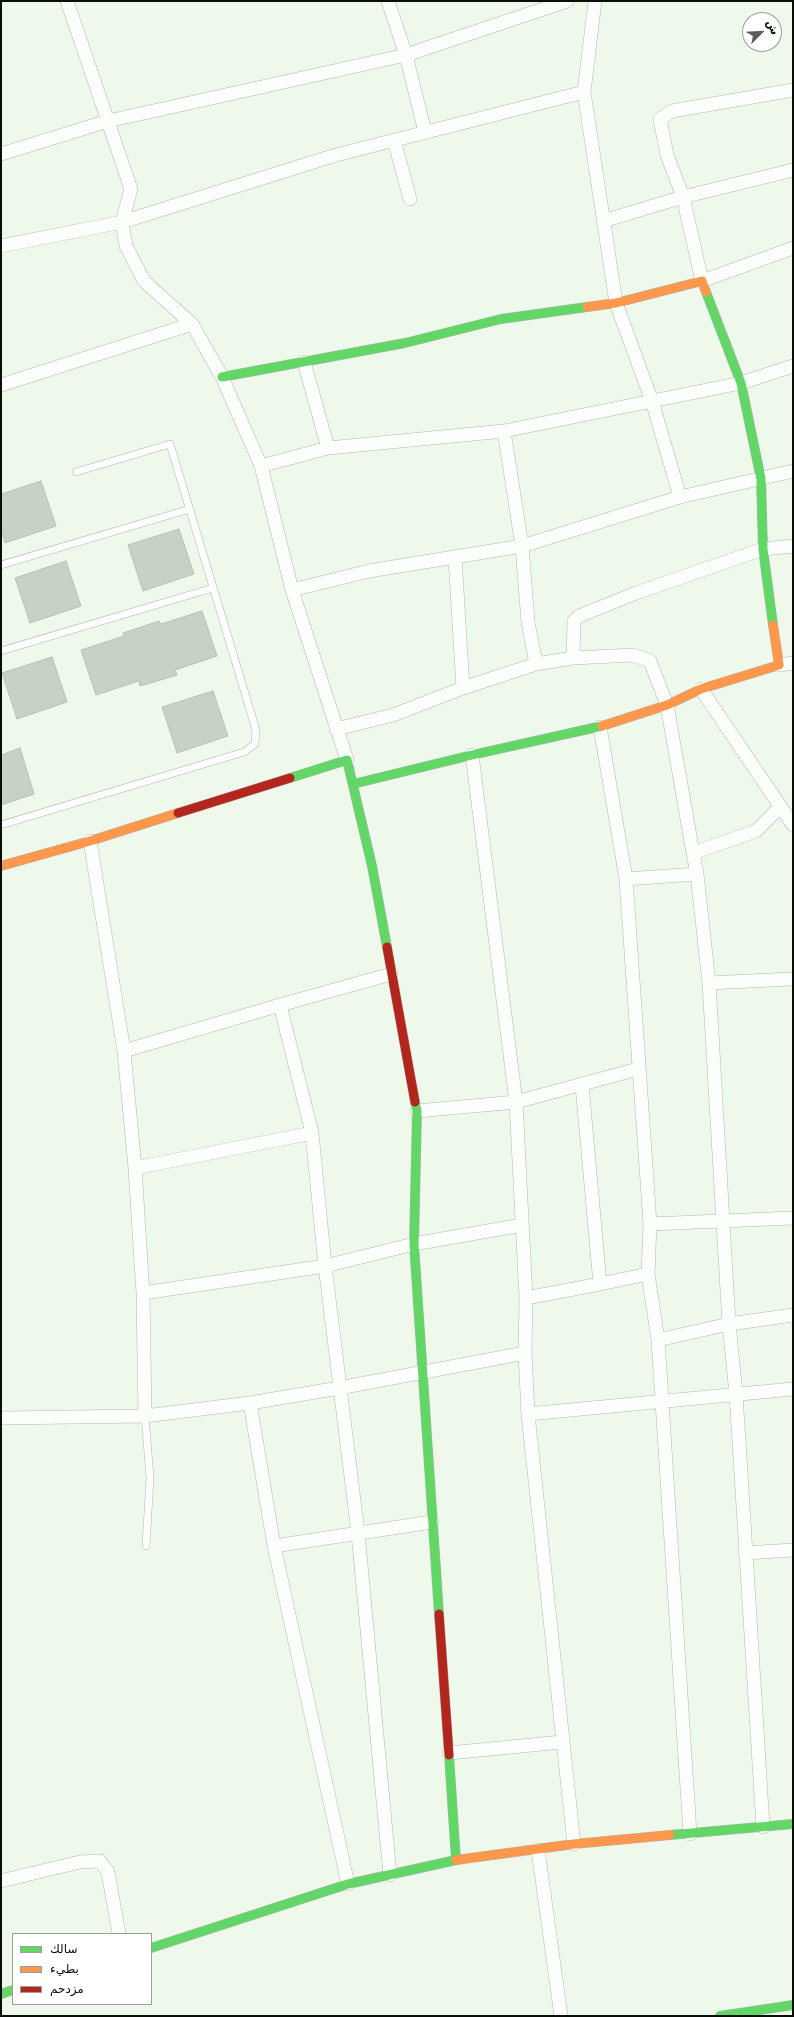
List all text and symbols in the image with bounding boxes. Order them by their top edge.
north arrow [742,12,782,52]
text: ش [763,18,782,37]
legend [12,1933,152,2005]
text: سالك [50,1942,77,1956]
text: بطيء [50,1962,79,1976]
text: مزدحم [50,1982,84,1996]

